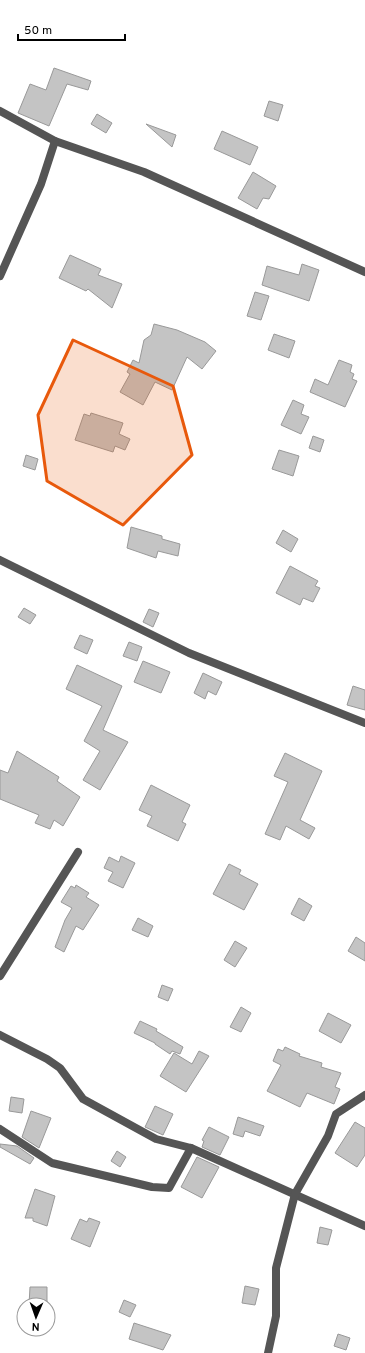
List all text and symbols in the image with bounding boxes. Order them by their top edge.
scale bar [18,16,125,42]
text: 50 m [24,23,52,39]
north arrow [16,1297,56,1337]
text: N [31,1319,40,1333]

